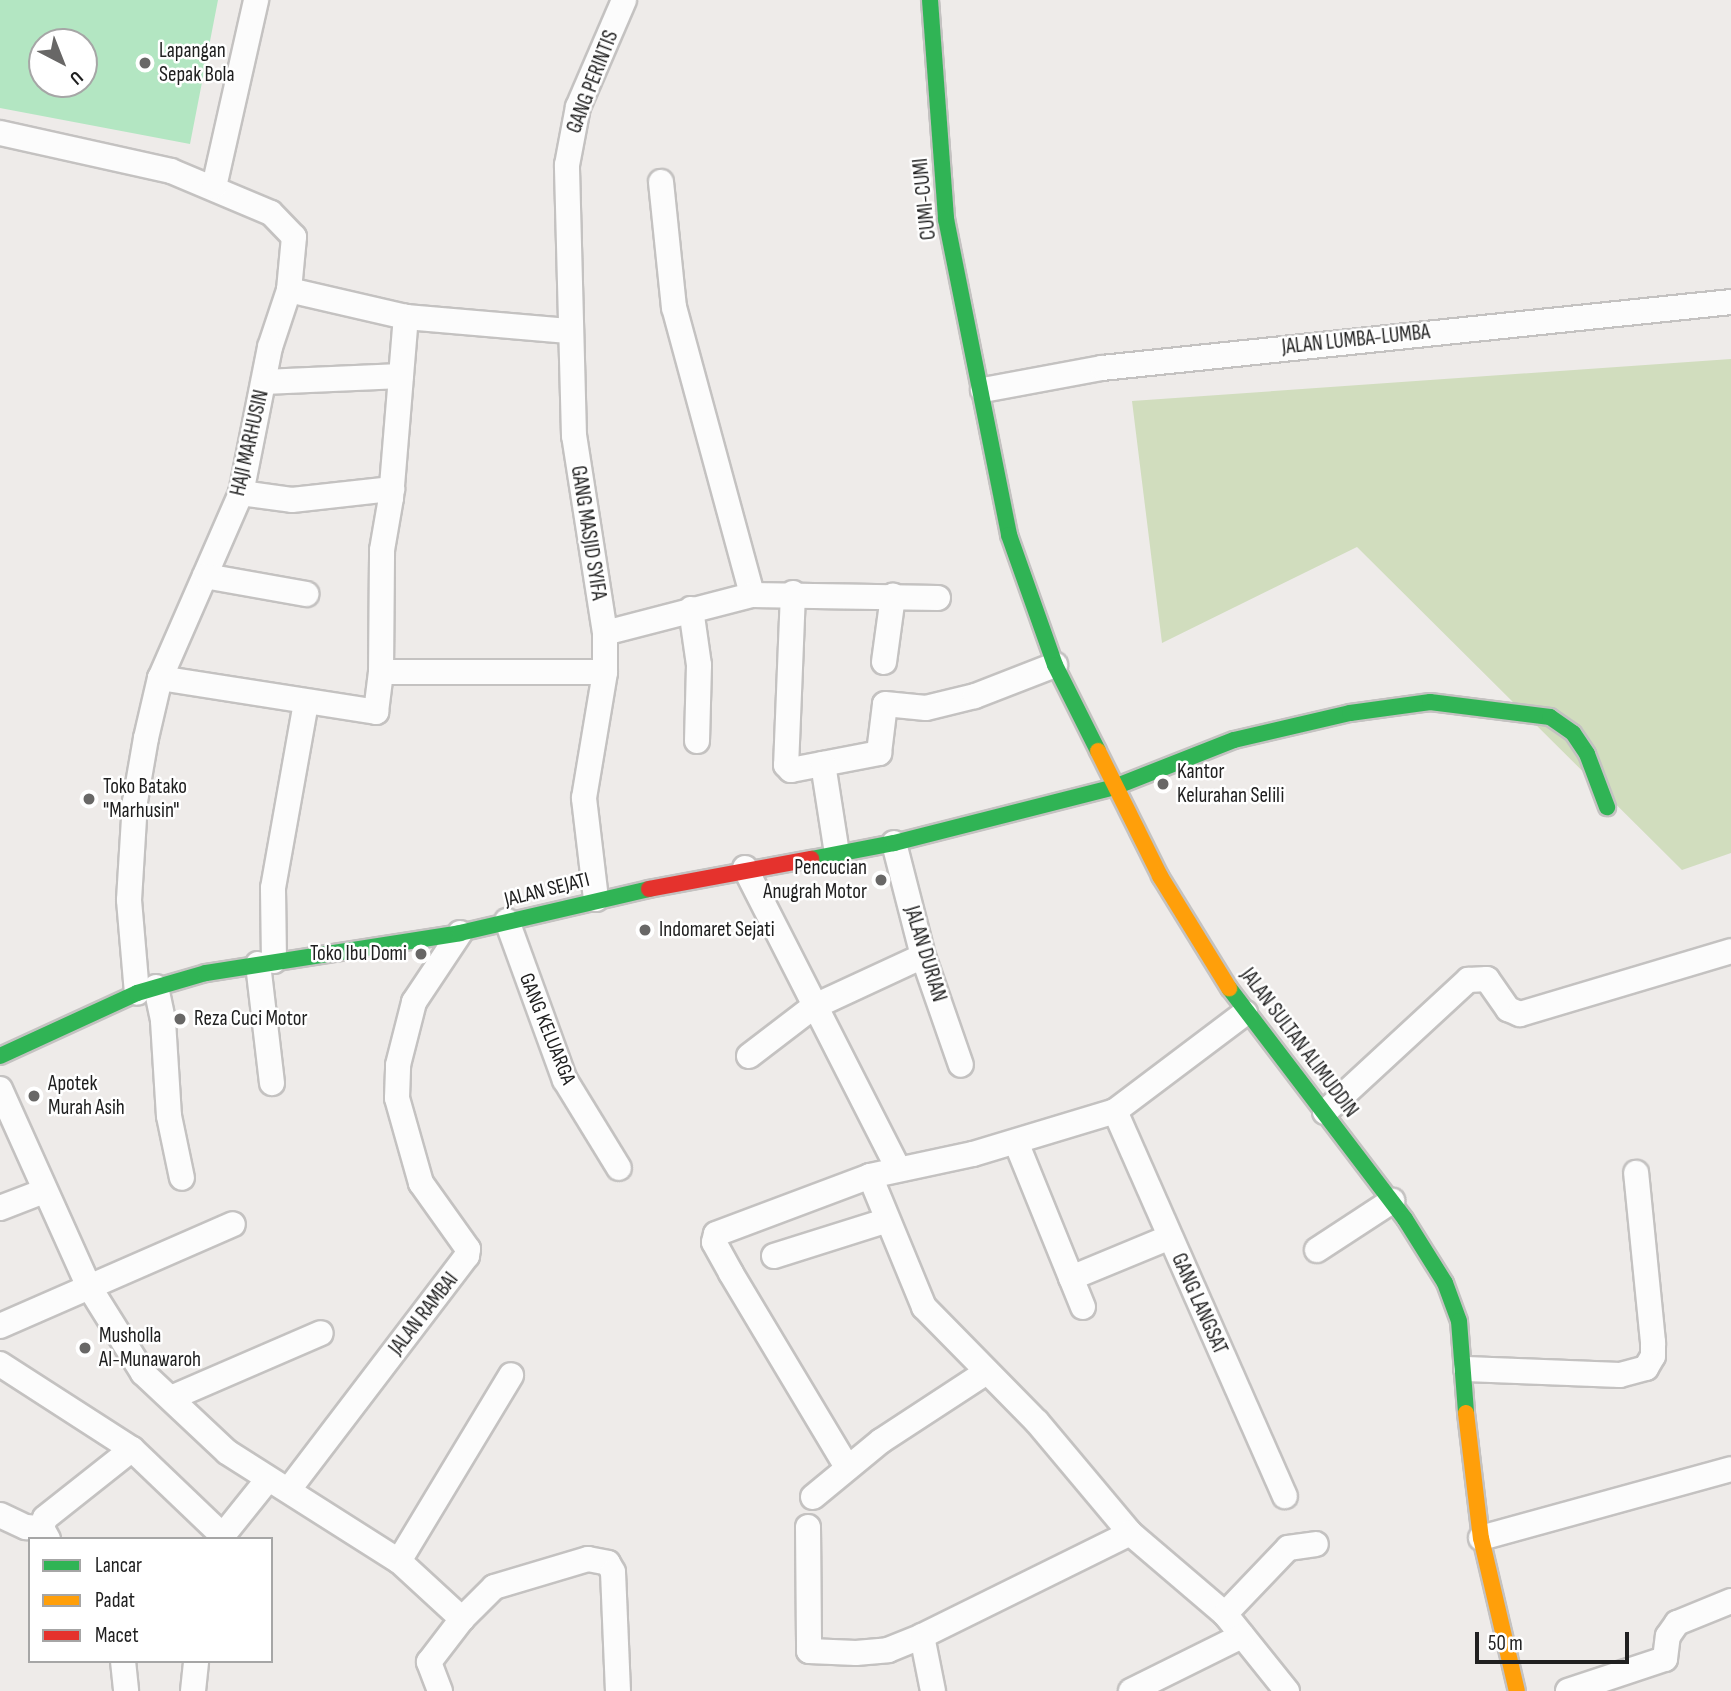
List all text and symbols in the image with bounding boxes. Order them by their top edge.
street label: GANG PERINTIS [562,27,624,137]
north arrow [28,28,98,98]
place label: Lapangan Sepak Bola [159,38,235,88]
marker: Lapangan Sepak Bola [137,55,153,71]
text: U [65,66,87,89]
street label: CUMI-CUMI [908,157,942,241]
street label: JALAN LUMBA-LUMBA [1281,320,1431,360]
street label: HAJI MARHUSIN [226,388,274,498]
street label: GANG MASJID SYIFA [565,464,611,602]
place label: Kantor Kelurahan Selili [1177,759,1284,809]
place label: Toko Batako "Marhusin" [103,774,187,824]
marker: Kantor Kelurahan Selili [1155,776,1171,792]
marker: Toko Batako "Marhusin" [81,791,97,807]
place label: Pencucian Anugrah Motor [763,855,867,905]
street label: JALAN SEJATI [502,867,592,913]
marker: Pencucian Anugrah Motor [873,872,889,888]
street label: JALAN DURIAN [899,903,951,1005]
place label: Indomaret Sejati [659,917,775,943]
marker: Indomaret Sejati [637,922,653,938]
place label: Toko Ibu Domi [310,941,407,967]
marker: Toko Ibu Domi [413,946,429,962]
street label: JALAN SULTAN ALIMUDDIN [1235,963,1363,1123]
street label: GANG KELUARGA [513,970,581,1088]
place label: Reza Cuci Motor [194,1006,308,1032]
marker: Reza Cuci Motor [172,1011,188,1027]
place label: Apotek Murah Asih [48,1071,125,1121]
marker: Apotek Murah Asih [26,1088,42,1104]
street label: GANG LANGSAT [1166,1250,1232,1358]
street label: JALAN RAMBAI [384,1268,464,1360]
place label: Musholla Al-Munawaroh [99,1323,201,1373]
marker: Musholla Al-Munawaroh [77,1340,93,1356]
legend [28,1537,273,1663]
text: Lancar [95,1553,142,1578]
text: Padat [95,1588,135,1613]
scale bar [1479,1618,1633,1662]
text: Macet [95,1623,139,1648]
text: 50 m [1488,1631,1523,1656]

